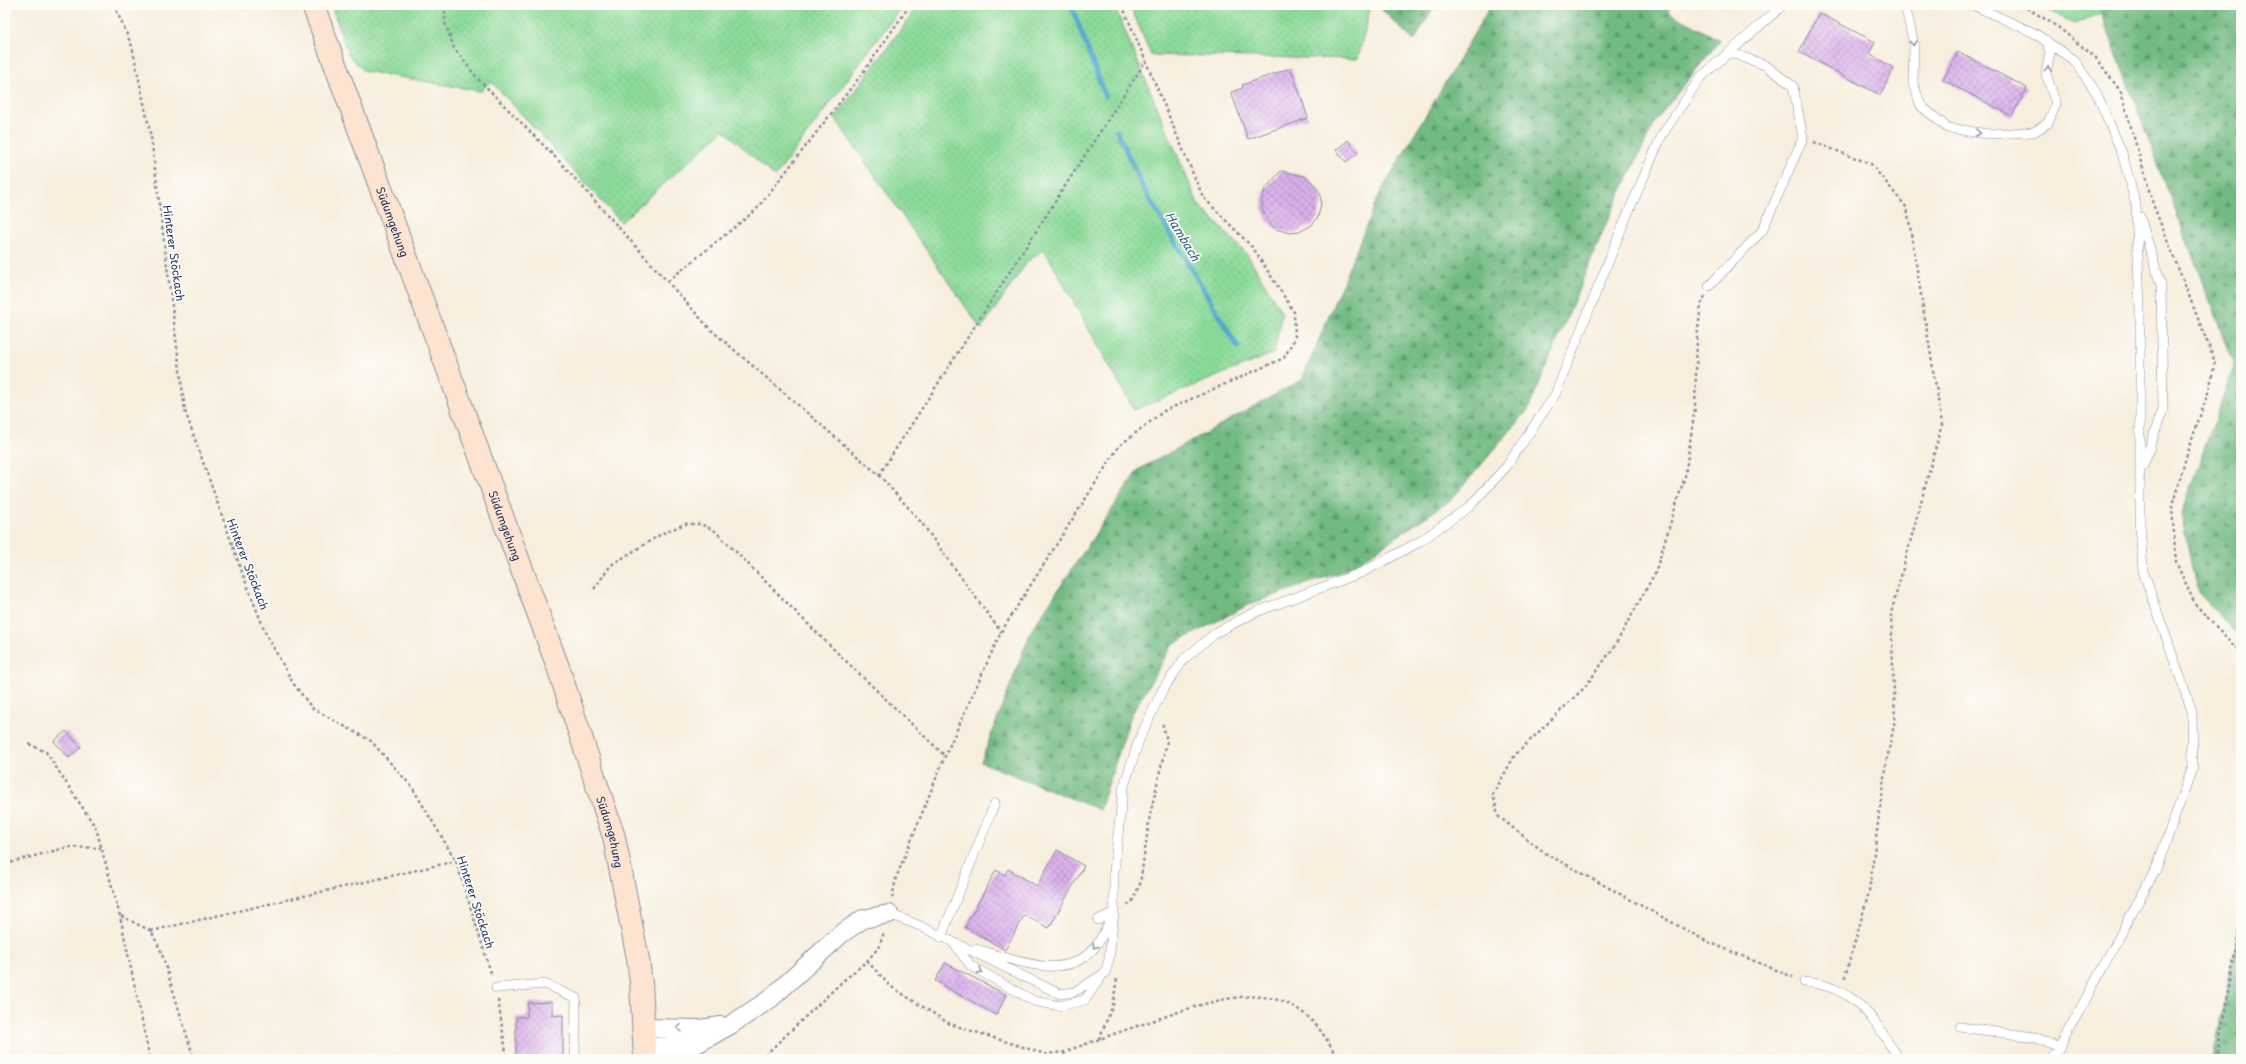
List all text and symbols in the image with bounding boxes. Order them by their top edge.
one-way arrow [1908,40,1917,46]
one-way arrow [2043,66,2052,72]
one-way arrow [1975,128,1981,137]
street label: Südumgehung [372,184,414,259]
street label: Hinterer Stöckach [159,204,189,302]
water label: Hambach [1161,208,1205,265]
street label: Südumgehung [485,488,526,563]
street label: Hinterer Stöckach [223,516,273,612]
street label: Südumgehung [593,794,628,869]
street label: Hinterer Stöckach [453,853,499,951]
one-way arrow [1092,941,1099,948]
one-way arrow [976,966,983,974]
one-way arrow [676,1024,682,1032]

